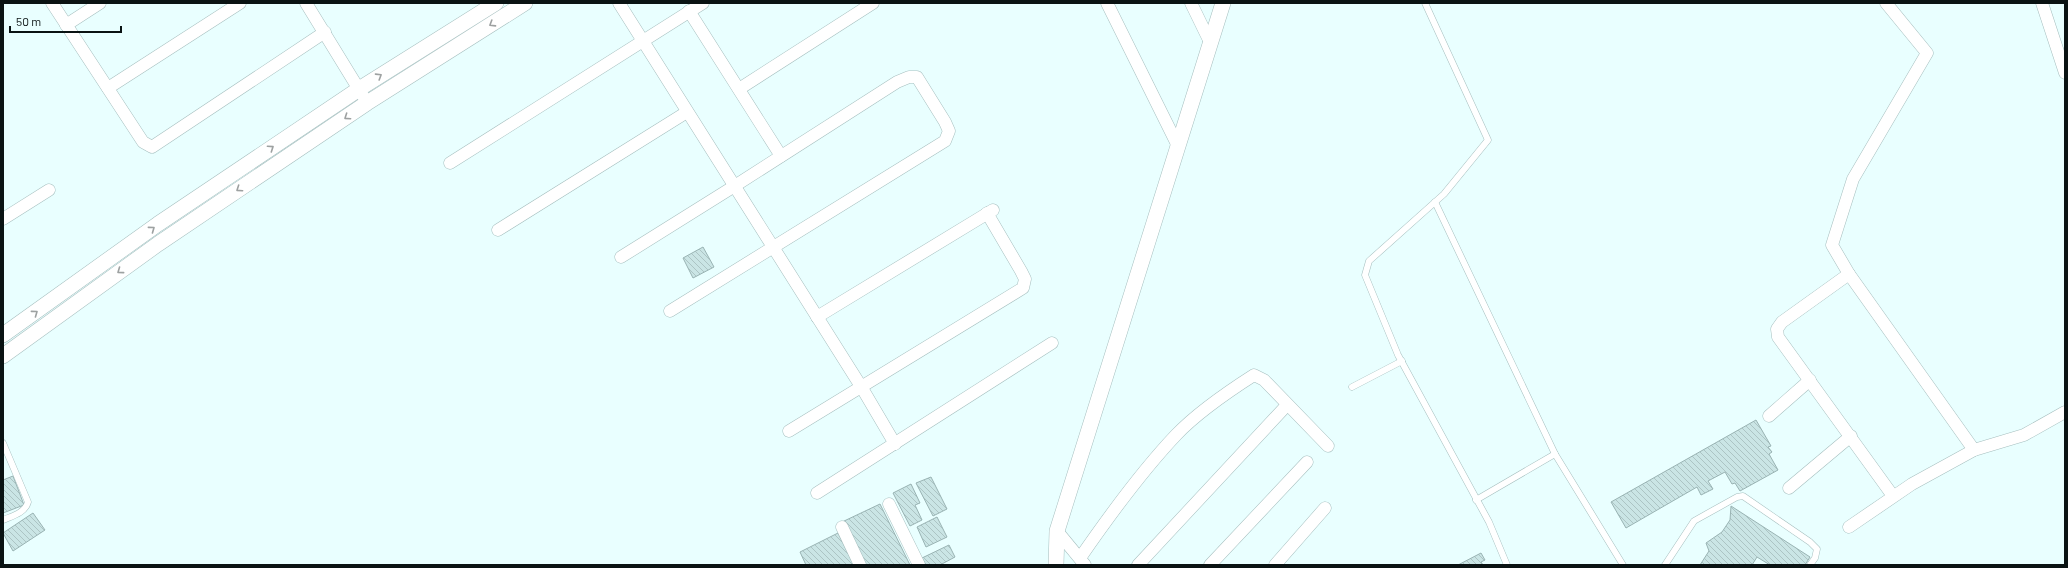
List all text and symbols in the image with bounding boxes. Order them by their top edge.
scale bar [10,8,121,34]
text: 50 m [16,14,41,28]
one-way arrow [489,19,496,27]
one-way arrow [375,73,382,81]
one-way arrow [344,112,351,119]
one-way arrow [267,145,274,153]
one-way arrow [236,184,243,192]
one-way arrow [147,227,154,234]
one-way arrow [118,266,125,273]
one-way arrow [30,310,37,317]

